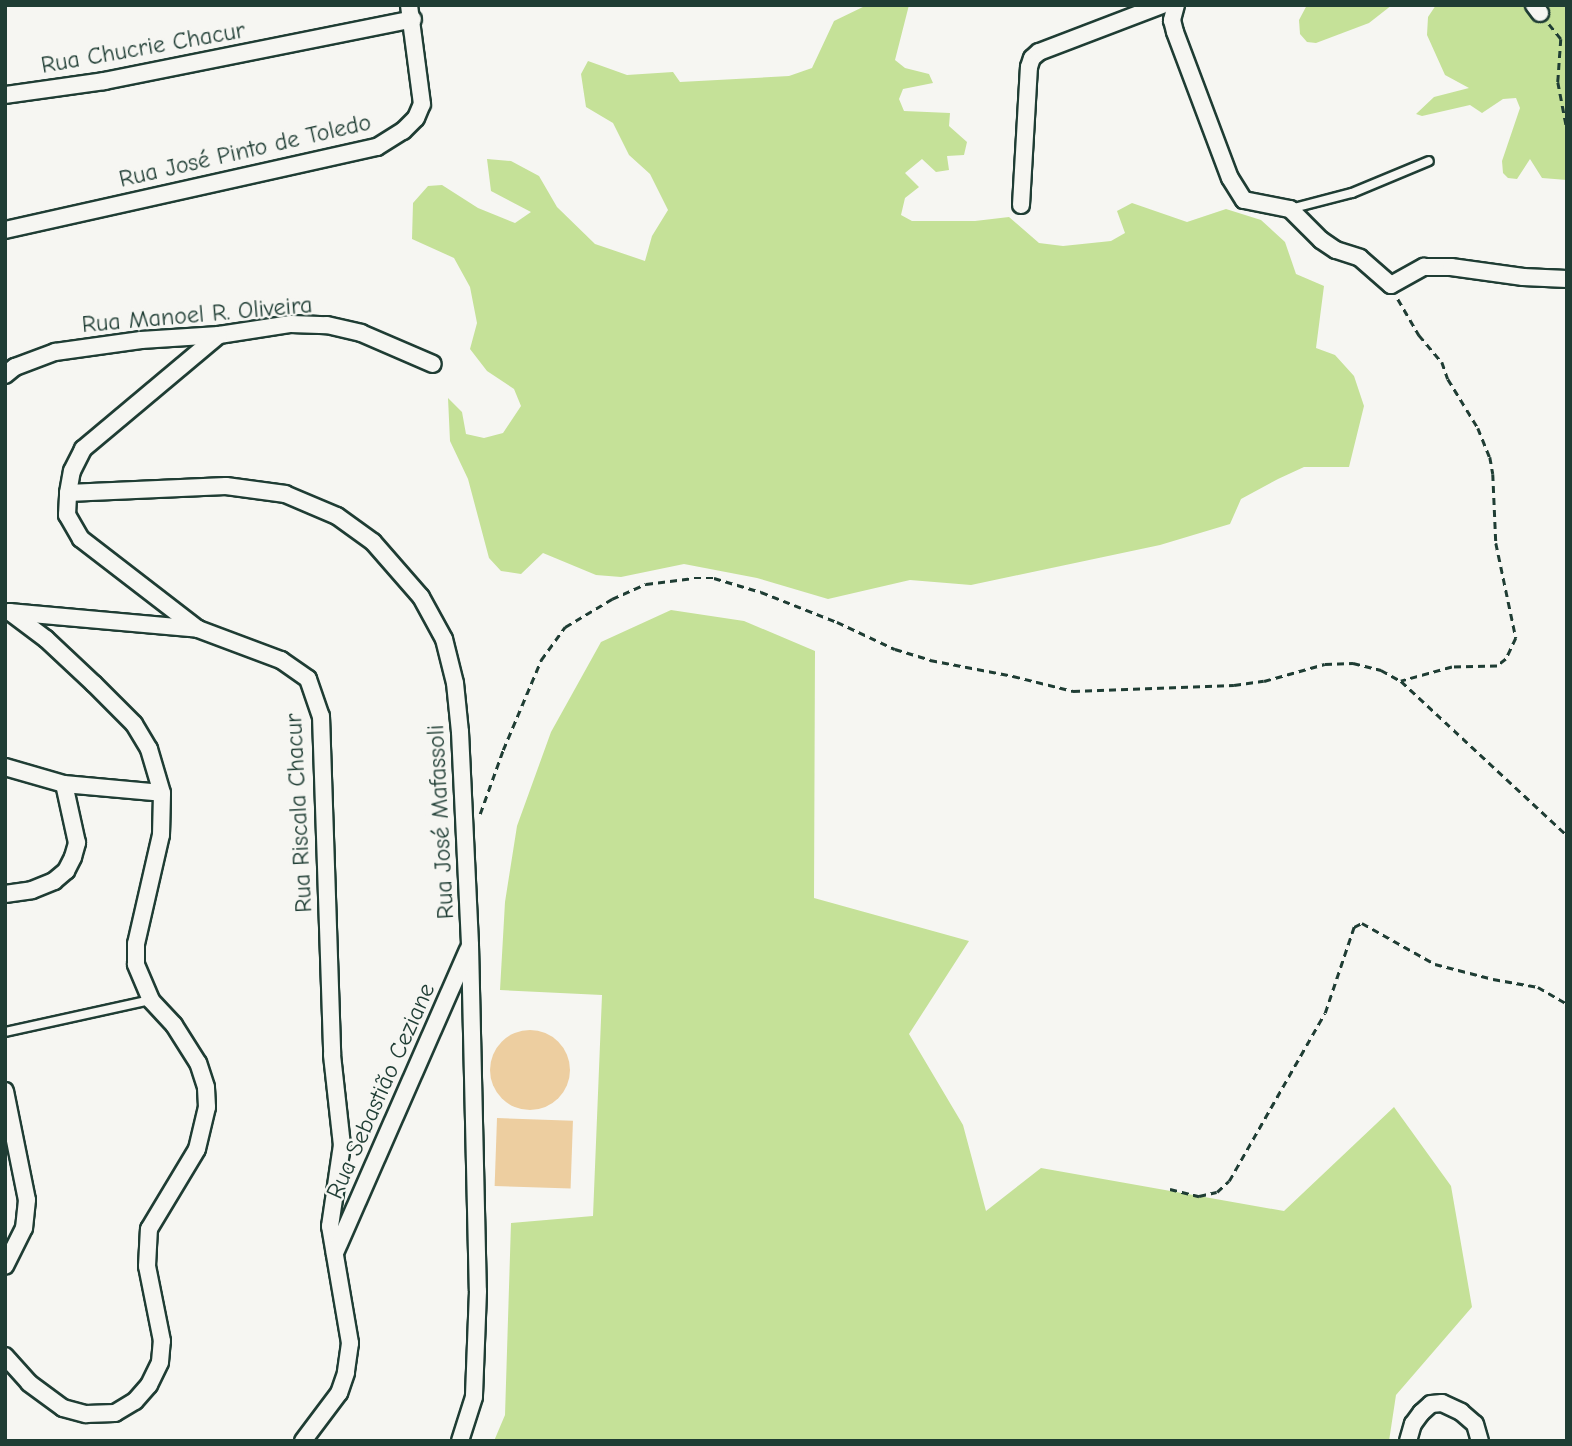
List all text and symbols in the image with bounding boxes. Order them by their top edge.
street label: Rua Chucrie Chacur [39,16,247,80]
street label: Rua José Pinto de Toledo [116,108,374,194]
street label: Rua Manoel R. Oliveira [81,291,313,339]
street label: Rua Riscala Chacur [279,713,319,913]
street label: Rua José Mafassoli [422,724,460,920]
street label: Rua Sebastião Ceziane [320,979,442,1203]

